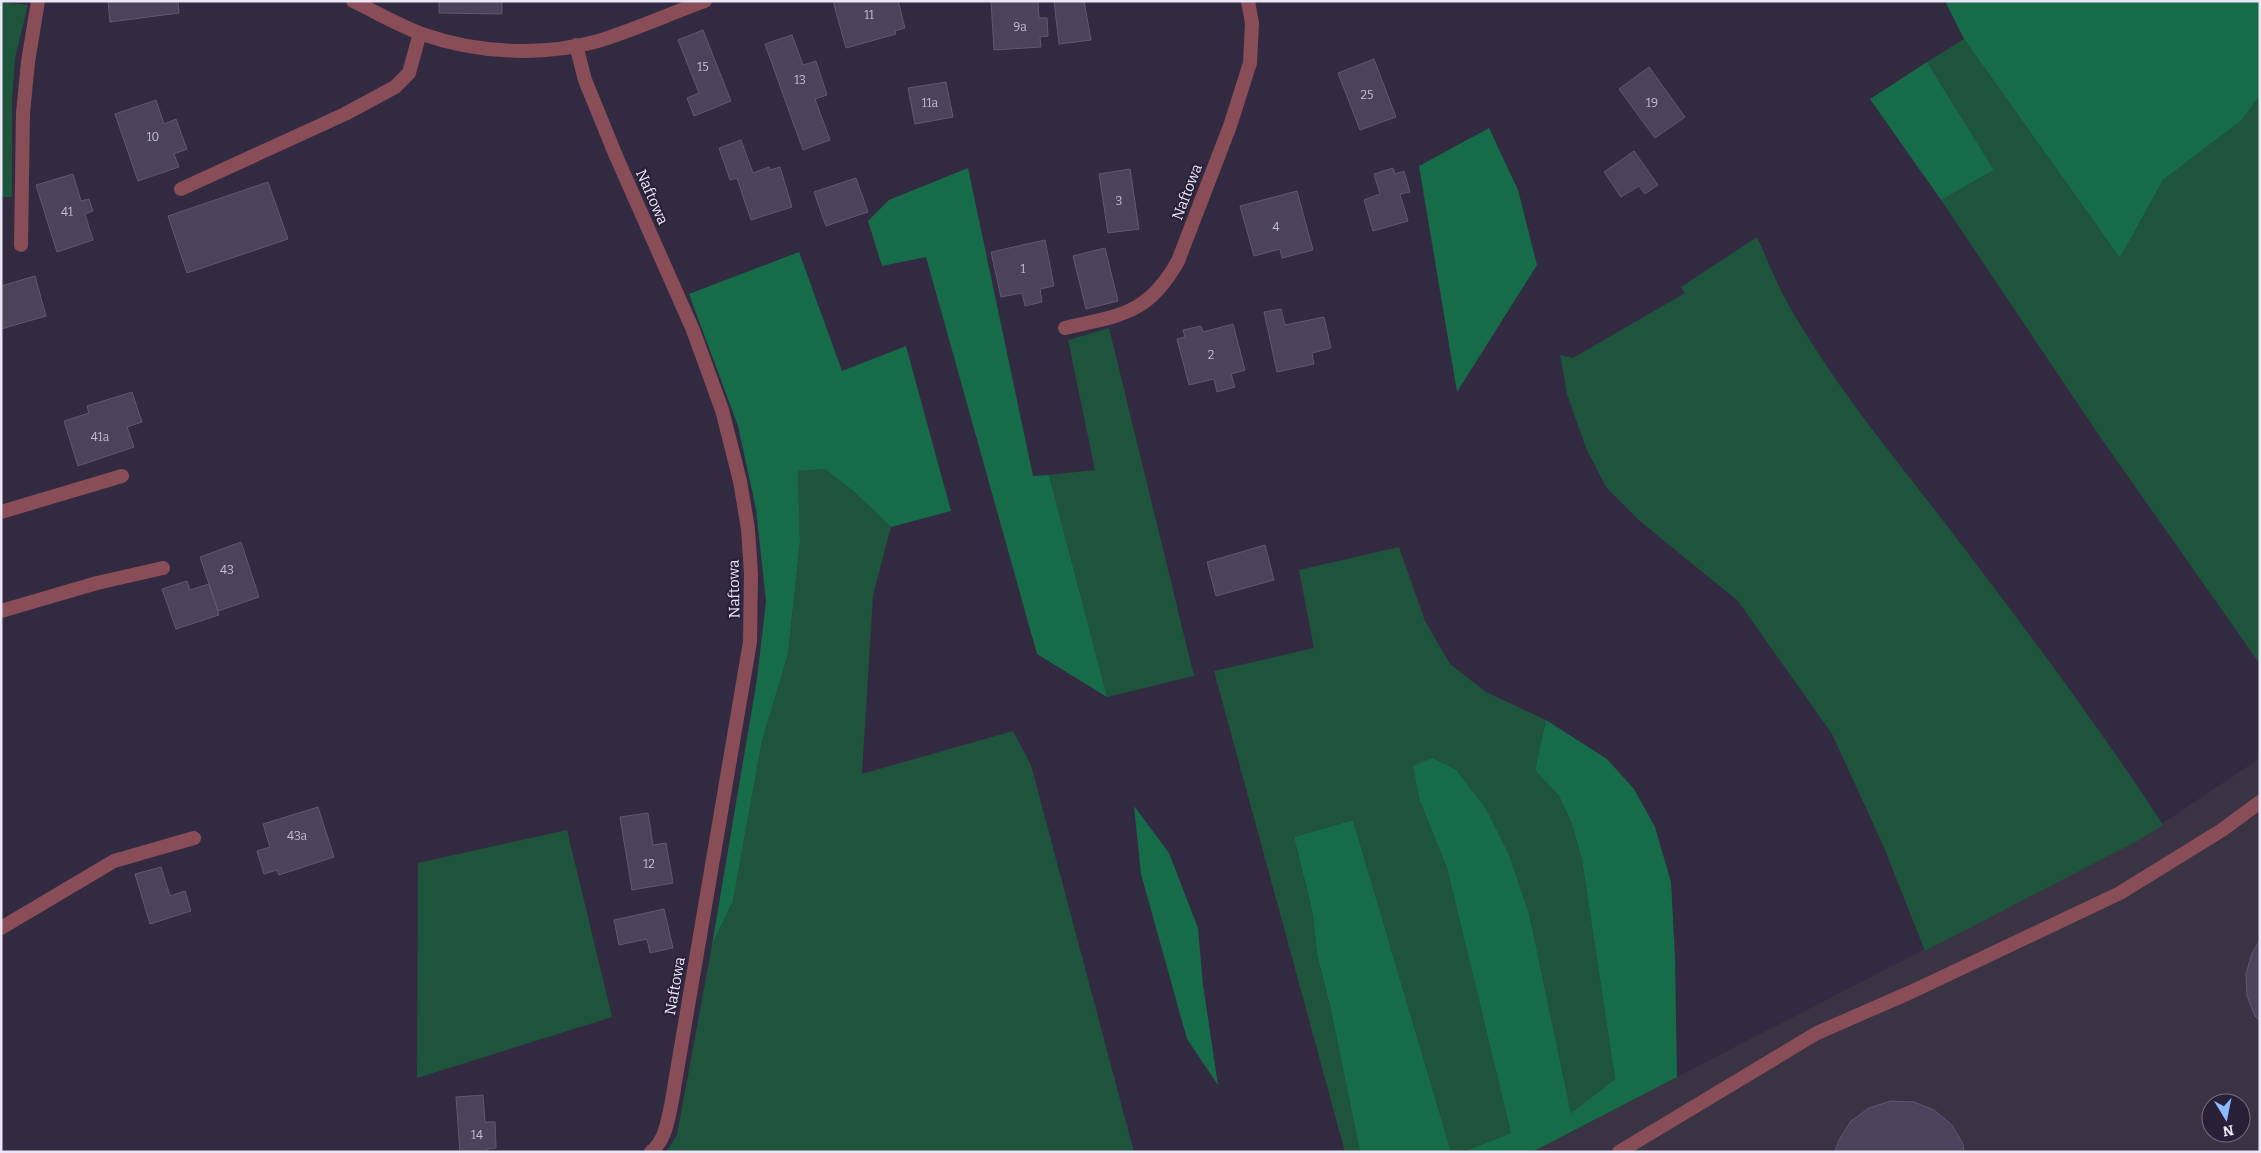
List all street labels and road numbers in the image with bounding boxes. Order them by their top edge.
street label: Naftowa [1168,161,1206,223]
street label: Naftowa [632,167,672,227]
street label: Naftowa [724,560,744,618]
street label: Naftowa [661,956,689,1016]

